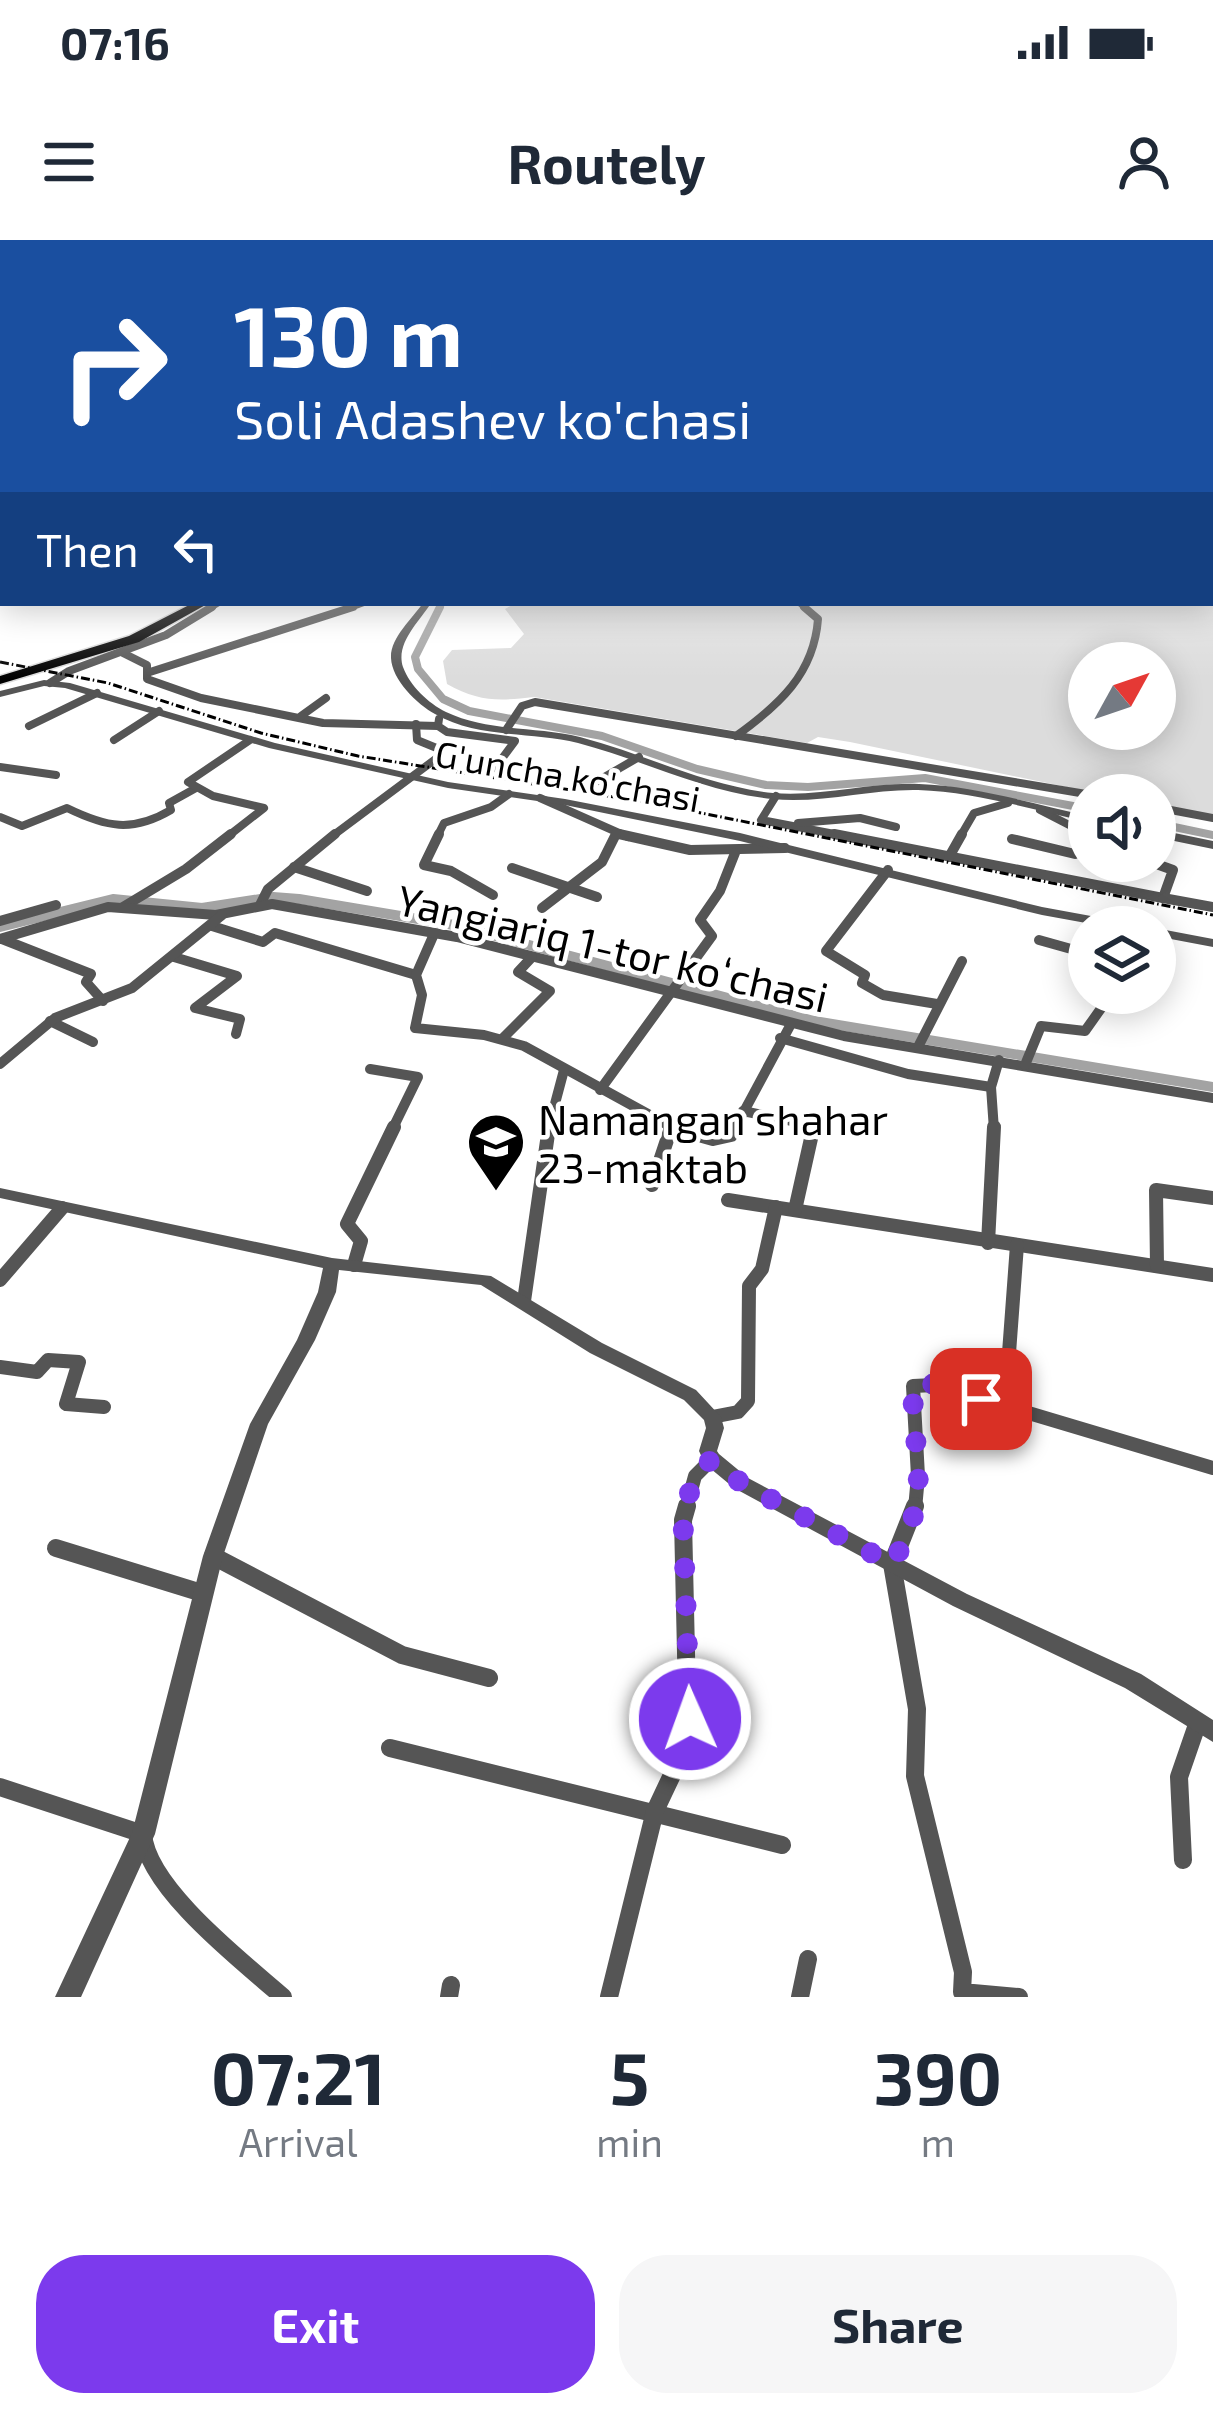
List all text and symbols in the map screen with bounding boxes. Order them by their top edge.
text: 07:16 [60,15,170,69]
icon: menu [36,129,102,195]
icon: person [1111,129,1177,195]
text: Routely [507,130,706,195]
text: 130 m [234,283,463,384]
icon: right [36,288,192,444]
text: Soli Adashev ko'chasi [234,385,751,450]
icon: left [163,516,229,582]
text: Then [36,522,139,576]
north arrow [1068,642,1176,750]
map controls [1068,642,1176,1014]
street label: G'uncha ko'chasi [432,731,704,819]
button: sound [1068,774,1176,882]
street label: Yangiariq 1-tor koʻchasi [393,873,833,1021]
button: layers [1068,906,1176,1014]
place label: Namangan shahar 23-maktab [538,1093,888,1191]
school or university icon: Namangan shahar 23-maktab [465,1111,527,1193]
pin [930,1348,1032,1450]
icon: arrive [948,1366,1014,1432]
position arrow [627,1656,753,1782]
text: 07:21 [211,2033,386,2119]
text: 5 [610,2033,649,2119]
text: 390 [874,2033,1002,2119]
text: Arrival [239,2118,357,2165]
text: min [596,2118,663,2165]
text: m [921,2118,955,2165]
button: Exit [36,2255,595,2393]
button: Share [619,2255,1177,2393]

